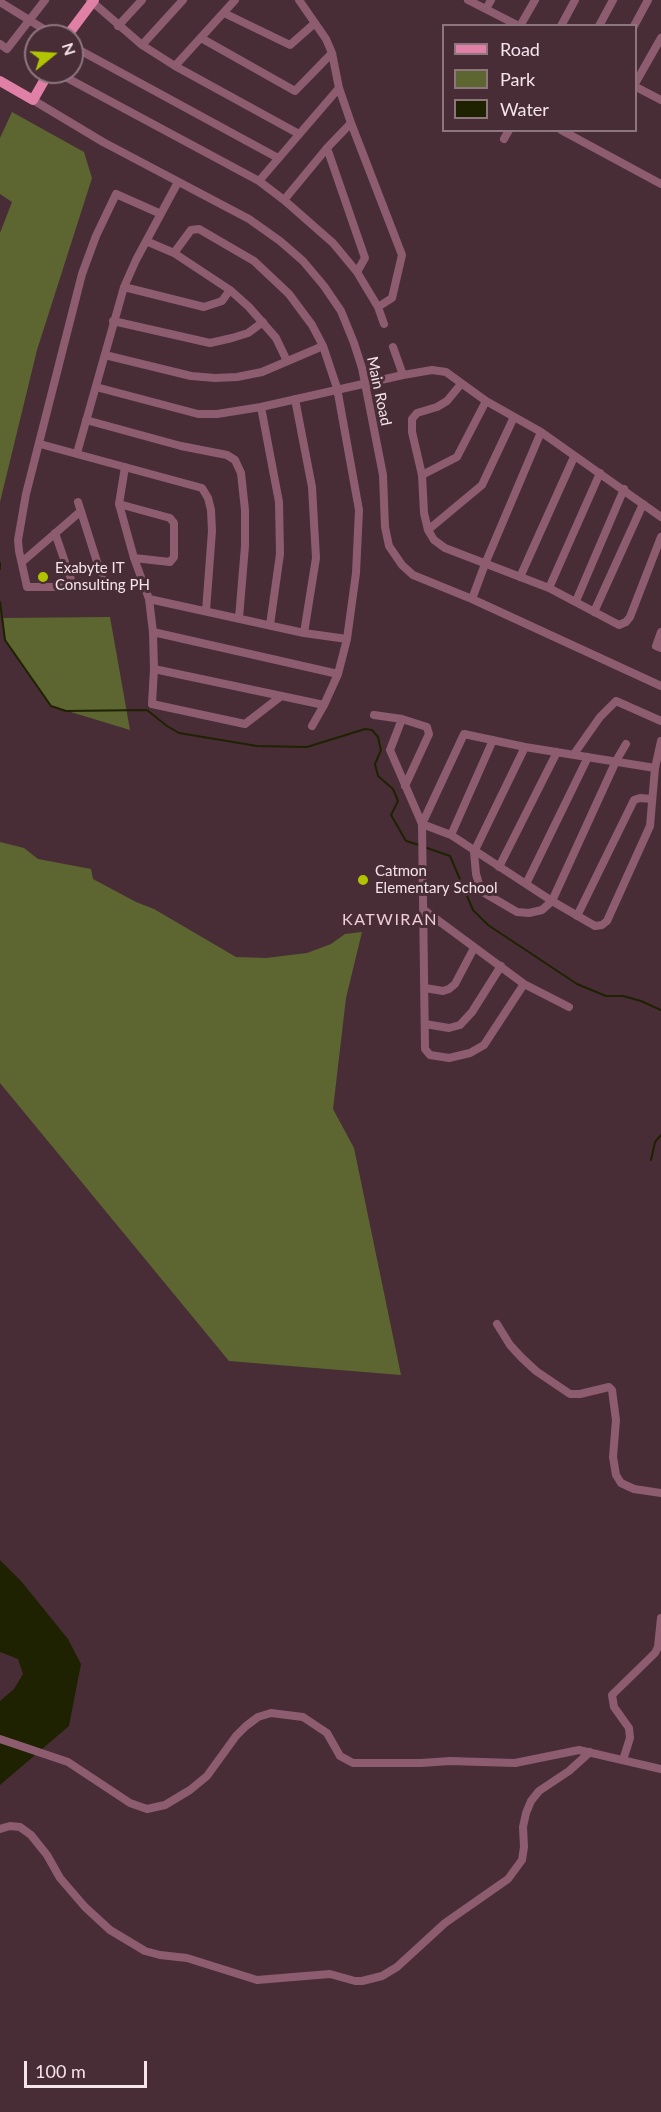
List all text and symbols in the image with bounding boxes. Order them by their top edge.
north arrow [24,24,84,84]
legend [442,24,637,132]
text: Road [500,38,540,60]
text: N [59,40,81,58]
text: Park [500,68,535,90]
text: Water [500,98,549,120]
street label: Main Road [363,355,395,427]
place label: Exabyte IT Consulting PH [55,559,150,594]
marker: Exabyte IT Consulting PH [36,570,50,584]
place label: Catmon Elementary School [375,862,498,897]
marker: Catmon Elementary School [356,873,370,887]
district label: KATWIRAN [342,910,438,930]
scale bar [27,2049,150,2087]
text: 100 m [35,2060,86,2082]

